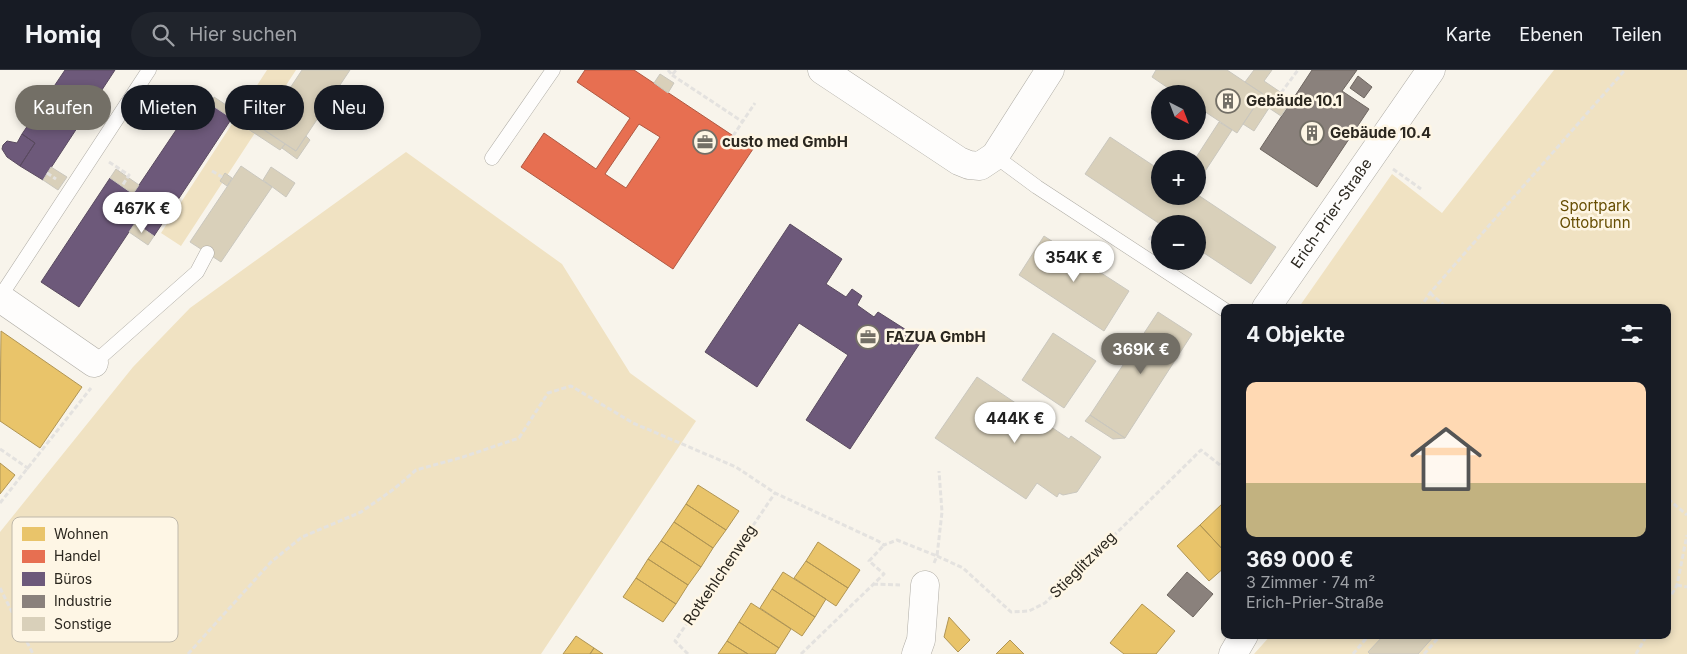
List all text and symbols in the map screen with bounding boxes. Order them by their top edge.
search box [131,12,481,57]
text: Homiq [25,20,101,49]
icon: search [149,21,177,49]
text: Hier suchen [189,23,297,46]
text: Karte [1446,24,1491,45]
text: Ebenen [1519,24,1583,45]
text: Teilen [1611,24,1662,45]
chip: Kaufen [15,85,111,130]
chip: Mieten [121,85,215,130]
chip: Filter [225,85,304,130]
chip: Neu [314,85,384,130]
north arrow [1151,85,1206,140]
map controls [1151,85,1206,270]
building icon: Gebäude 10.1 [1215,88,1241,114]
place label: Gebäude 10.1 [1246,91,1342,110]
building icon: Gebäude 10.4 [1299,120,1325,146]
place label: Gebäude 10.4 [1330,123,1431,142]
office icon: custo med GmbH [692,129,718,155]
place label: custo med GmbH [722,132,848,151]
button: + [1151,150,1206,205]
street label: Erich-Prier-Straße [1286,155,1376,272]
pin: 467K € [101,191,183,234]
park label: Sportpark Ottobrunn [1559,196,1631,232]
text: 467K € [114,198,170,218]
button: − [1151,215,1206,270]
pin: 354K € [1033,240,1115,283]
text: 354K € [1045,247,1103,267]
icon: filters [1618,320,1646,348]
text: 4 Objekte [1246,322,1345,347]
office icon: FAZUA GmbH [855,324,881,350]
place label: FAZUA GmbH [886,327,986,346]
pin: 369K € [1100,332,1182,375]
text: 369K € [1112,339,1170,359]
pin: 444K € [974,402,1056,444]
text: 444K € [986,408,1044,428]
icon: home [1401,414,1491,504]
legend [12,517,178,642]
street label: Rotkehlchenweg [679,521,760,629]
text: Wohnen [54,525,108,542]
street label: Stieglitzweg [1045,527,1120,602]
text: Handel [54,547,101,564]
text: 369 000 € [1246,547,1354,572]
text: Büros [54,570,92,587]
text: 3 Zimmer · 74 m² [1246,572,1375,592]
text: Industrie [54,592,112,609]
text: Erich-Prier-Straße [1246,592,1384,612]
text: Sonstige [54,615,112,632]

